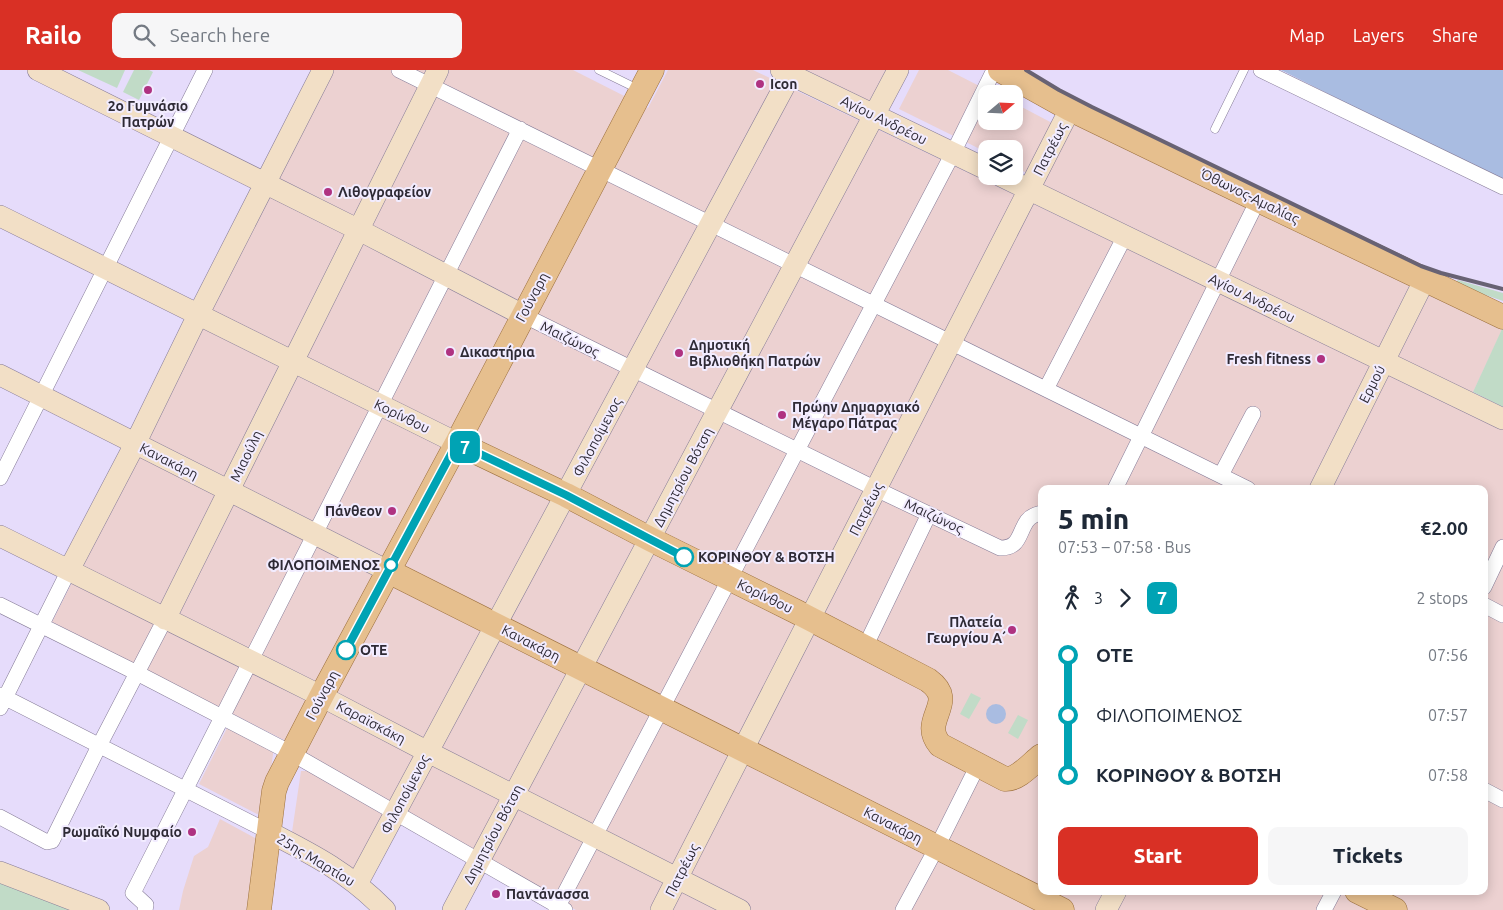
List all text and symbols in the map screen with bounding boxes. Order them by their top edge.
search box [112,13,462,58]
icon: search [130,21,158,49]
text: Railo [25,22,82,49]
text: Search here [170,24,270,46]
text: Map [1289,25,1325,45]
text: Layers [1353,25,1404,45]
text: Share [1432,25,1478,45]
place label: Icon [770,76,797,92]
marker: Icon [754,78,766,90]
marker: 2ο Γυμνάσιο Πατρών [142,84,154,96]
north arrow [978,85,1022,130]
map controls [978,85,1023,185]
street label: Αγίου Ανδρέου [838,92,930,148]
place label: 2ο Γυμνάσιο Πατρών [108,98,188,130]
street label: Πατρέως [1030,119,1070,178]
button: layers [978,140,1023,185]
street label: Όθωνος-Αμαλίας [1197,165,1302,227]
place label: Λιθογραφείον [338,184,432,200]
marker: Λιθογραφείον [322,186,334,198]
street label: Γούναρη [512,269,552,325]
street label: Αγίου Ανδρέου [1206,270,1298,326]
street label: Μαιζώνος [538,318,603,360]
place label: Δημοτική Βιβλιοθήκη Πατρών [689,337,821,369]
place label: Δικαστήρια [460,344,535,360]
marker: Δικαστήρια [444,346,456,358]
marker: Δημοτική Βιβλιοθήκη Πατρών [673,347,685,359]
place label: Fresh fitness [1226,351,1311,367]
marker: Fresh fitness [1315,353,1327,365]
street label: Ερμού [1356,362,1388,406]
street label: Φιλοποίμενος [569,394,625,479]
street label: Κορίνθου [372,396,432,436]
place label: Πρώην Δημαρχιακό Μέγαρο Πάτρας [792,399,920,431]
marker: Πρώην Δημαρχιακό Μέγαρο Πάτρας [776,409,788,421]
street label: Δημητρίου Βότση [650,425,716,529]
street label: Μιαούλη [227,428,265,484]
line badge: 7 [449,431,481,463]
text: 7 [460,437,470,457]
street label: Κανακάρη [137,439,201,483]
street label: Πατρέως [846,479,886,538]
street label: Μαιζώνος [902,495,967,537]
place label: Πάνθεον [325,503,383,519]
text: 5 min [1058,503,1129,534]
marker: Πάνθεον [386,505,398,517]
text: €2.00 [1420,517,1468,539]
text: 07:53 – 07:58 · Bus [1058,538,1191,556]
marker: ΚΟΡΙΝΘΟΥ & ΒΟΤΣΗ [674,547,694,567]
place label: ΚΟΡΙΝΘΟΥ & ΒΟΤΣΗ [698,549,835,565]
place label: ΦΙΛΟΠΟΙΜΕΝΟΣ [268,557,380,573]
marker: ΦΙΛΟΠΟΙΜΕΝΟΣ [384,558,398,572]
street label: Κορίνθου [735,576,795,616]
icon: walk [1058,584,1086,612]
icon: forward [1111,584,1139,612]
text: 7 [1157,588,1167,608]
text: 3 [1094,589,1103,607]
text: 2 stops [1416,589,1468,607]
place label: Πλατεία Γεωργίου Α΄ [927,614,1006,646]
street label: Κανακάρη [499,621,563,665]
marker: Πλατεία Γεωργίου Α΄ [1006,624,1018,636]
marker: ΟΤΕ [336,640,356,660]
place label: ΟΤΕ [360,642,387,658]
text: ΟΤΕ [1096,644,1133,666]
text: 07:56 [1428,646,1468,664]
street label: Γούναρη [302,667,342,723]
street label: Καραϊσκάκη [334,697,408,747]
text: ΦΙΛΟΠΟΙΜΕΝΟΣ [1096,704,1242,726]
text: 07:57 [1428,706,1468,724]
street label: Φιλοποίμενος [377,751,433,836]
text: ΚΟΡΙΝΘΟΥ & ΒΟΤΣΗ [1096,764,1282,786]
text: 07:58 [1428,766,1468,784]
street label: Δημητρίου Βότση [460,782,526,886]
street label: Κανακάρη [861,803,925,847]
place label: Ρωμαΐκό Νυμφαίο [62,824,182,840]
marker: Ρωμαΐκό Νυμφαίο [186,826,198,838]
button: Start [1058,827,1258,885]
button: Tickets [1268,827,1468,885]
street label: 25ης Μαρτίου [274,830,358,890]
street label: Πατρέως [662,840,702,899]
place label: Παντάνασσα [506,886,590,902]
marker: Παντάνασσα [490,888,502,900]

